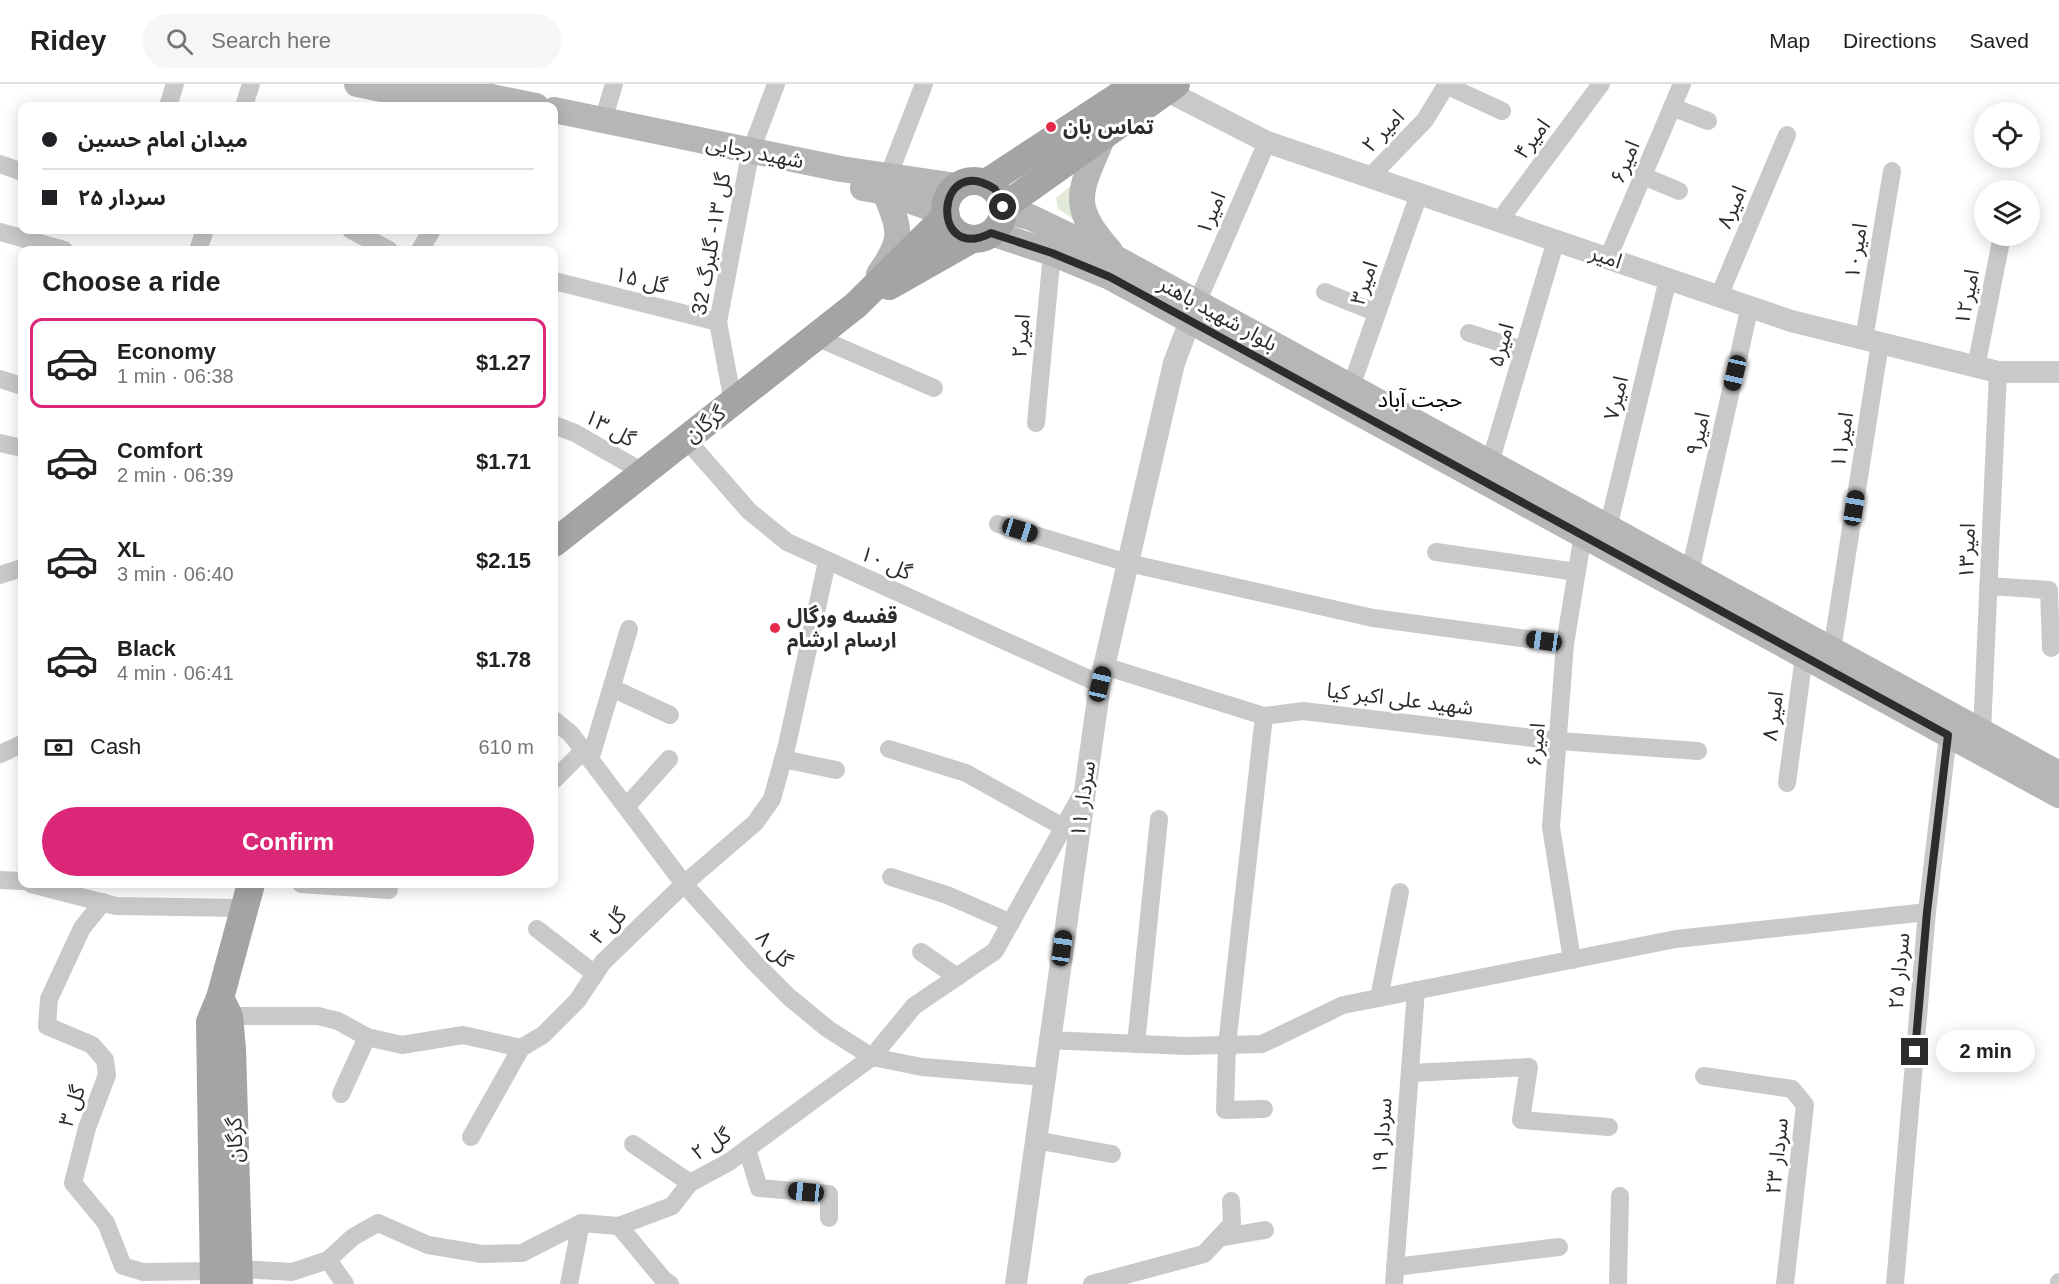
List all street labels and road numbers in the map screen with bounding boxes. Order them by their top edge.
street label: امیر ۲ [1357,105,1409,157]
street label: امیر۴ [1509,114,1555,164]
street label: شهید رجایی [704,131,806,173]
street label: امیر۶ [1605,137,1645,187]
street label: گل ۱۳- گلبرگ 32 [687,171,735,317]
street label: امیر۸ [1712,182,1752,232]
street label: امیر۱ [1191,188,1231,238]
street label: امیر۱۰ [1840,221,1872,281]
street label: امیر [1586,240,1625,274]
street label: امیر۳ [1345,258,1383,308]
street label: گل ۱۵ [612,262,670,298]
street label: امیر۱۲ [1950,267,1984,327]
street label: بلوار شهید باهنر [1154,271,1281,356]
street label: امیر۲ [1007,313,1035,359]
street label: امیر۵ [1483,320,1519,370]
street label: امیر۷ [1599,374,1633,422]
street label: گرگان [680,400,730,447]
street label: گل ۱۳ [581,404,640,452]
street label: امیر۹ [1681,410,1715,458]
street label: امیر۱۱ [1826,410,1858,470]
street label: امیر۱۳ [1954,522,1980,580]
street label: گل ۱۰ [857,541,916,585]
street label: شهید علی اکبر کیا [1325,678,1475,720]
street label: امیر ۸ [1758,690,1788,742]
street label: امیر۶ [1522,722,1550,768]
street label: سردار ۱۱ [1066,759,1100,839]
street label: گل ۴ [585,902,632,949]
street label: گل ۸ [751,926,797,973]
street label: سردار ۲۵ [1884,932,1914,1010]
street label: گل ۳ [54,1082,90,1130]
street label: سردار ۱۹ [1367,1097,1397,1175]
street label: گرگان [222,1117,248,1163]
street label: سردار ۲۳ [1761,1117,1793,1195]
street label: گل ۲ [687,1123,735,1165]

